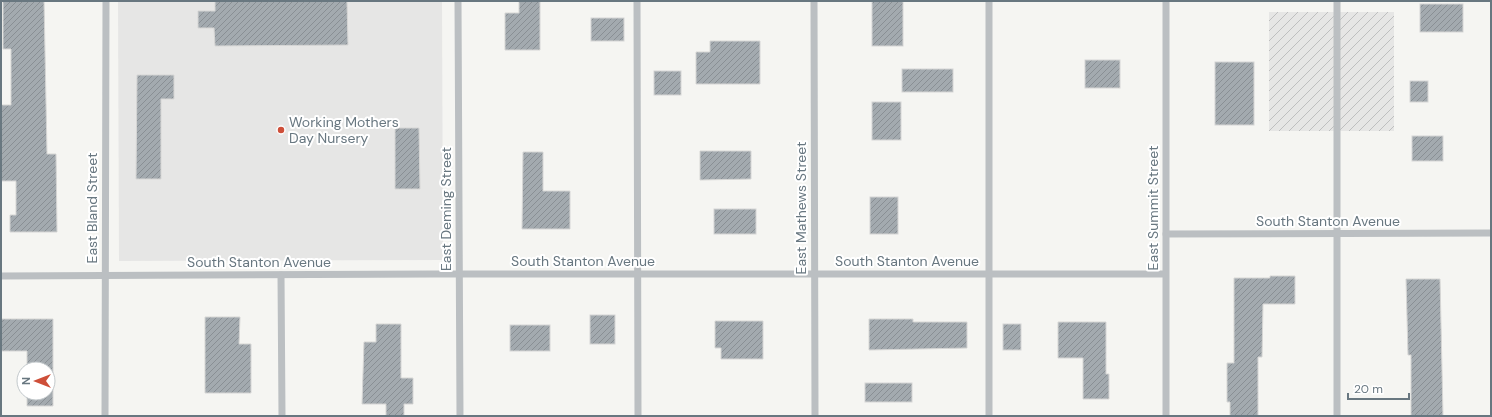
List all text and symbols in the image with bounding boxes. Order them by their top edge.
place label: Working Mothers Day Nursery [289,113,399,147]
marker: Working Mothers Day Nursery [276,125,286,135]
street label: East Mathews Street [792,142,810,274]
street label: East Summit Street [1144,146,1162,270]
street label: East Deming Street [437,147,455,271]
street label: East Bland Street [83,153,101,263]
street label: South Stanton Avenue [1256,212,1400,230]
street label: South Stanton Avenue [511,252,655,270]
street label: South Stanton Avenue [835,252,979,270]
street label: South Stanton Avenue [187,253,331,271]
north arrow [16,361,56,401]
scale bar [1348,375,1409,401]
text: N [19,377,33,385]
text: 20 m [1354,381,1383,397]

